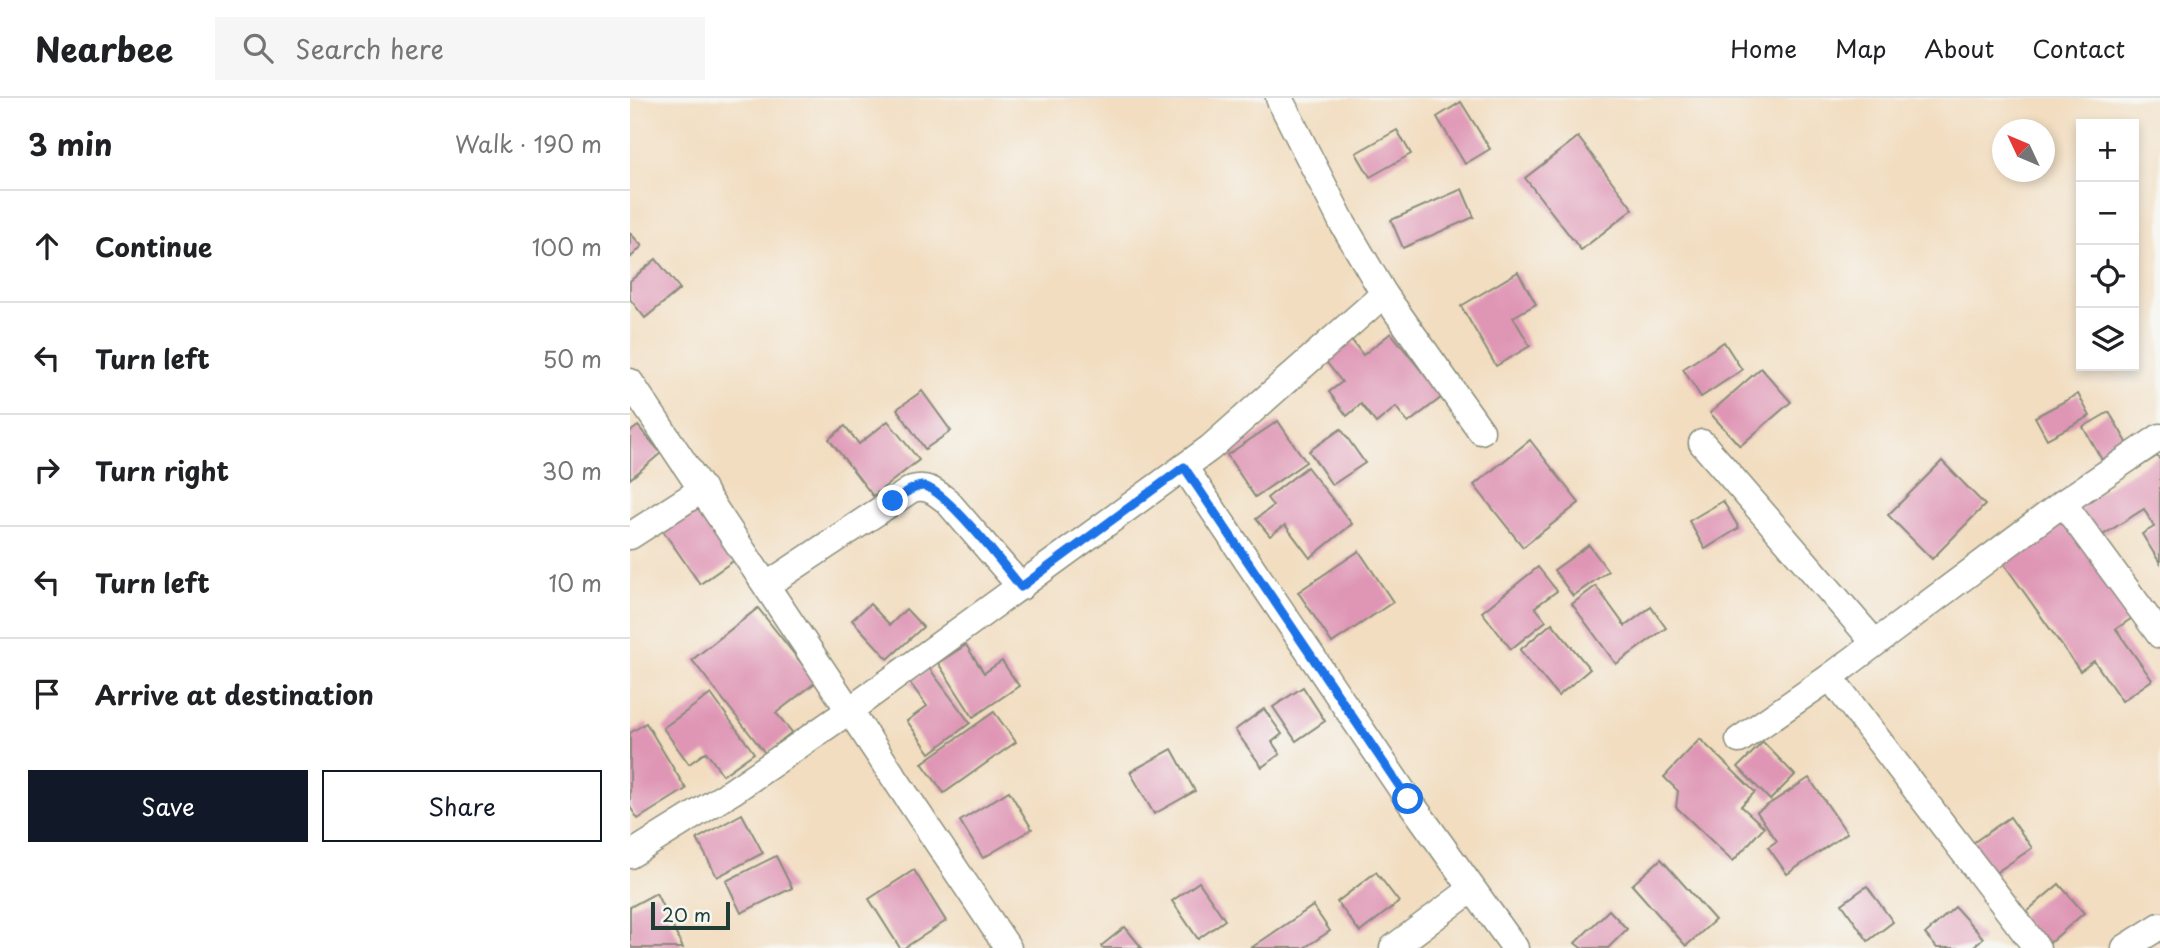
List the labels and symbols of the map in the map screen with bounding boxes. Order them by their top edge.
north arrow [1992,119,2055,182]
route end [877,485,908,516]
route start [1392,783,1423,814]
scale bar [651,899,730,931]

